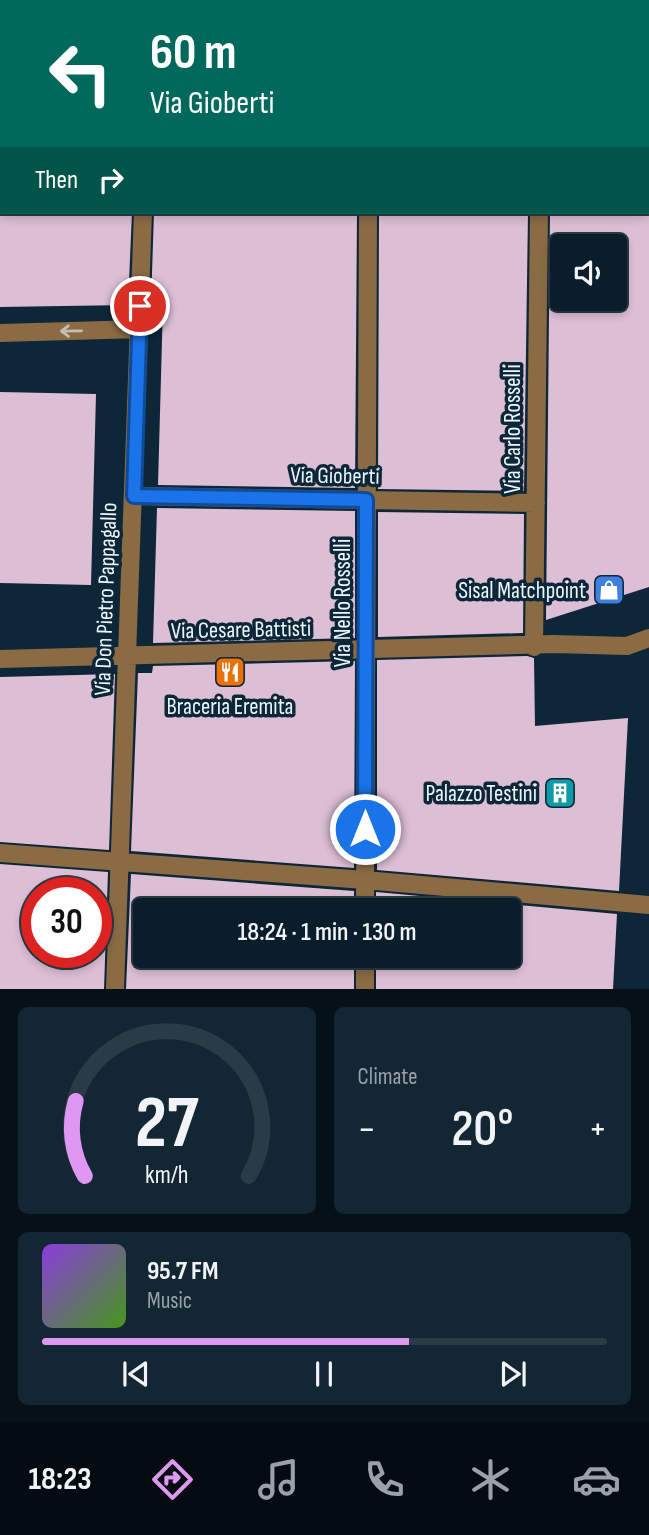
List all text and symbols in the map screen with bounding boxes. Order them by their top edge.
text: 60 m [150,24,237,83]
icon: left [35,28,126,119]
text: Via Gioberti [150,84,274,123]
icon: right [92,161,130,199]
text: Then [35,165,78,196]
map controls [550,234,627,311]
button: sound [550,234,627,311]
pin [110,276,170,336]
icon: arrive [121,287,159,325]
one-way arrow [60,324,83,338]
street label: Via Carlo Rosselli [499,364,527,494]
street label: Via Gioberti [290,461,380,491]
street label: Via Don Pietro Pappagallo [89,502,123,696]
street label: Via Nello Rosselli [329,539,357,667]
shop icon: Sisal Matchpoint [592,573,626,607]
place label: Sisal Matchpoint [458,577,586,605]
street label: Via Cesare Battisti [171,615,311,645]
restaurant icon: Braceria Eremita [213,655,247,689]
place label: Braceria Eremita [167,693,293,721]
building icon: Palazzo Testini [543,776,577,810]
place label: Palazzo Testini [425,780,537,808]
position arrow [328,792,402,866]
speed limit sign: 30 [21,877,112,968]
text: 18:24 · 1 min · 130 m [238,917,417,948]
text: Climate [358,1063,417,1091]
text: 27 [135,1081,199,1169]
text: 20° [451,1098,513,1161]
text: − [358,1107,376,1152]
text: + [588,1107,607,1152]
text: km/h [145,1160,188,1191]
text: 95.7 FM [147,1256,218,1287]
text: Music [147,1287,192,1315]
icon: previous [117,1355,155,1393]
icon: pause [305,1355,343,1393]
icon: next [494,1355,532,1393]
icon: directions [148,1455,197,1504]
icon: music [254,1455,303,1504]
icon: phone [360,1455,409,1504]
icon: climate [466,1455,515,1504]
icon: car [572,1455,621,1504]
text: 18:23 [28,1460,92,1499]

